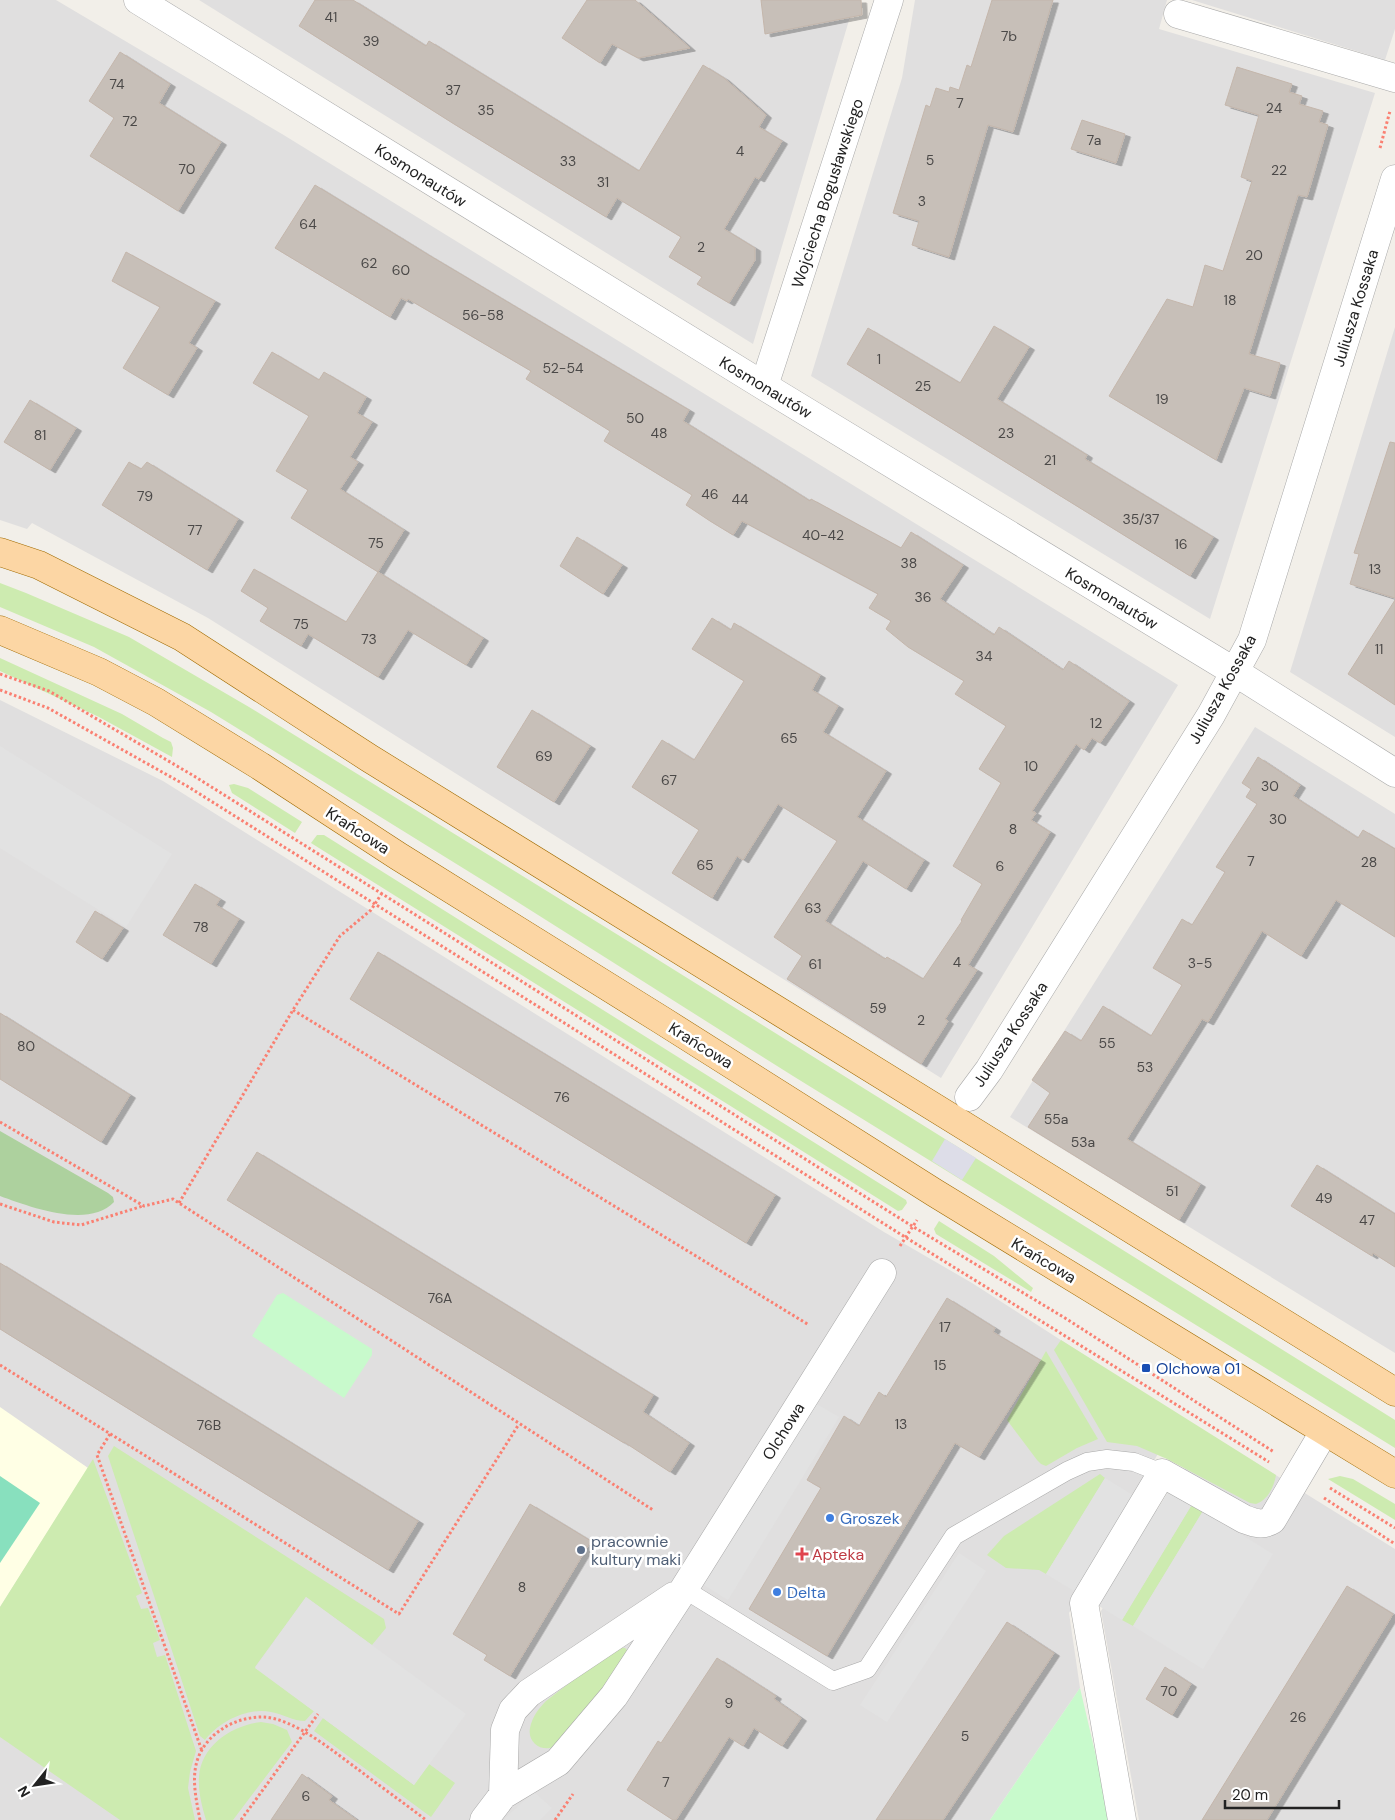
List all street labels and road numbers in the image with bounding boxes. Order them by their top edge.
street label: Wojciecha Bogusławskiego [787,96,868,291]
street label: Kosmonautów [371,139,471,212]
street label: Juliusza Kossaka [1328,247,1383,369]
street label: Kosmonautów [716,351,816,423]
street label: Kosmonautów [1062,562,1162,634]
street label: Juliusza Kossaka [1184,631,1261,748]
street label: Krańcowa [322,802,394,859]
street label: Juliusza Kossaka [968,977,1052,1091]
street label: Krańcowa [665,1017,737,1073]
street label: Krańcowa [1007,1233,1080,1288]
street label: Olchowa [758,1399,809,1464]

